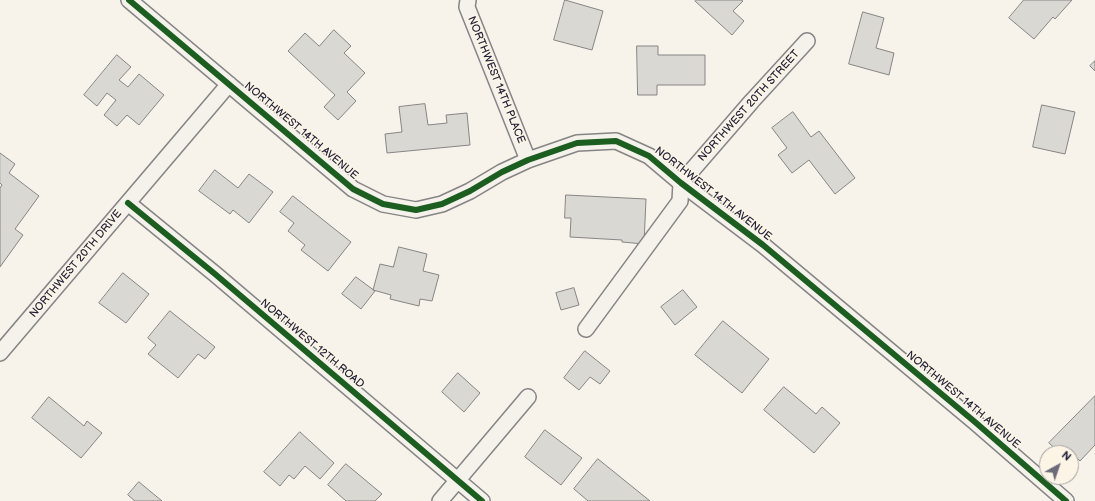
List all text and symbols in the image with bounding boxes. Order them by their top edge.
street label: NORTHWEST 14TH PLACE [464,15,528,145]
street label: NORTHWEST 20TH STREET [696,48,802,164]
street label: NORTHWEST 14TH AVENUE [241,79,361,183]
street label: NORTHWEST 14TH AVENUE [652,144,774,244]
street label: NORTHWEST 20TH DRIVE [27,208,125,320]
street label: NORTHWEST 12TH ROAD [257,297,367,391]
street label: NORTHWEST 14TH AVENUE [903,348,1023,452]
north arrow [1039,445,1079,485]
text: N [1059,449,1074,464]

